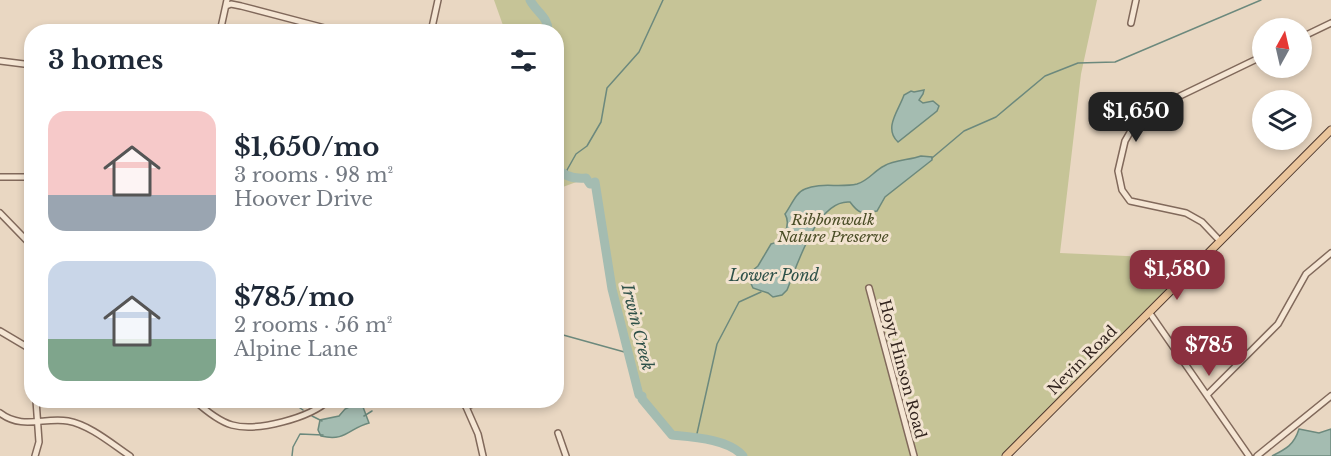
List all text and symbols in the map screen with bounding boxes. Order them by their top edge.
north arrow [1252,18,1312,78]
map controls [1252,18,1312,150]
text: 3 homes [48,44,163,76]
icon: filters [507,44,540,77]
button: layers [1252,90,1312,150]
pin: $1,650 [1087,92,1185,143]
text: $1,650 [1102,99,1170,123]
text: $1,650/mo [234,131,380,163]
icon: home [96,135,168,207]
text: 3 rooms · 98 m² [234,163,393,187]
text: Hoover Drive [234,187,373,211]
park label: Ribbonwalk Nature Preserve [776,210,889,246]
pin: $1,580 [1128,250,1226,301]
text: $1,580 [1144,257,1210,281]
water label: Lower Pond [728,265,820,285]
text: $785/mo [234,281,354,313]
water label: Irwin Creek [617,281,658,372]
icon: home [96,285,168,357]
street label: Hoyt Hinson Road [875,297,931,441]
text: 2 rooms · 56 m² [234,313,392,337]
street label: Nevin Road [1043,321,1121,399]
pin: $785 [1173,326,1245,377]
text: $785 [1185,333,1233,357]
text: Alpine Lane [234,337,358,361]

